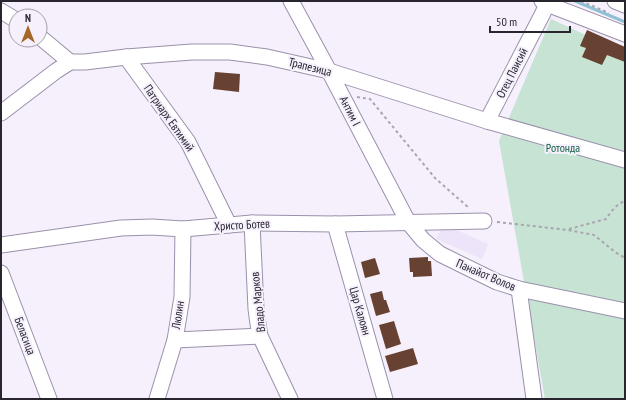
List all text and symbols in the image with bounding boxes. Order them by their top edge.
north arrow [8,8,48,48]
scale bar [490,8,570,34]
text: N [25,11,31,25]
text: 50 m [496,14,517,29]
street label: Отец Паисий [493,45,531,100]
street label: Трапезица [287,54,333,79]
street label: Патриарх Евтимий [141,81,198,154]
street label: Антим I [337,93,364,128]
park label: Ротонда [546,140,580,155]
street label: Христо Ботев [214,216,270,233]
street label: Панайот Волов [454,255,518,294]
street label: Владо Марков [247,271,268,333]
street label: Цар Калоян [346,285,375,337]
street label: Люлин [168,300,187,331]
street label: Беласица [11,315,40,357]

